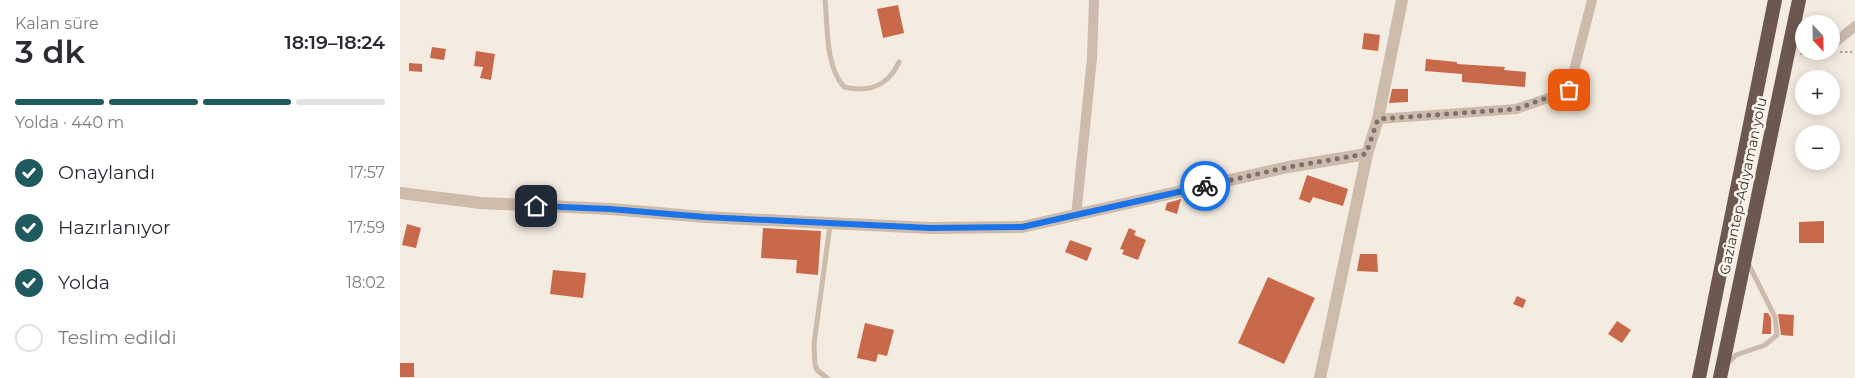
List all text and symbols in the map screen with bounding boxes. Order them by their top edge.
text: Kalan süre [15,14,99,33]
north arrow [1795,15,1840,60]
map controls [1795,15,1840,170]
text: 18:19–18:24 [284,31,385,54]
text: 3 dk [15,32,85,71]
pin [1548,69,1590,111]
button: + [1795,70,1840,115]
icon: bag [1555,76,1583,104]
street label: Gaziantep-Adıyaman yolu [1715,96,1771,276]
text: Yolda · 440 m [15,113,124,132]
button: − [1795,125,1840,170]
icon: check [15,159,43,187]
text: Onaylandı [58,161,155,184]
courier [1180,161,1230,211]
text: 17:57 [348,163,385,182]
icon: bike [1191,172,1219,200]
pin [515,185,557,227]
icon: home [522,192,550,220]
icon: check [15,214,43,242]
text: Hazırlanıyor [58,216,171,239]
text: 17:59 [348,218,385,237]
icon: check [15,269,43,297]
text: Yolda [58,271,110,294]
text: 18:02 [346,273,385,292]
text: Teslim edildi [58,326,177,349]

